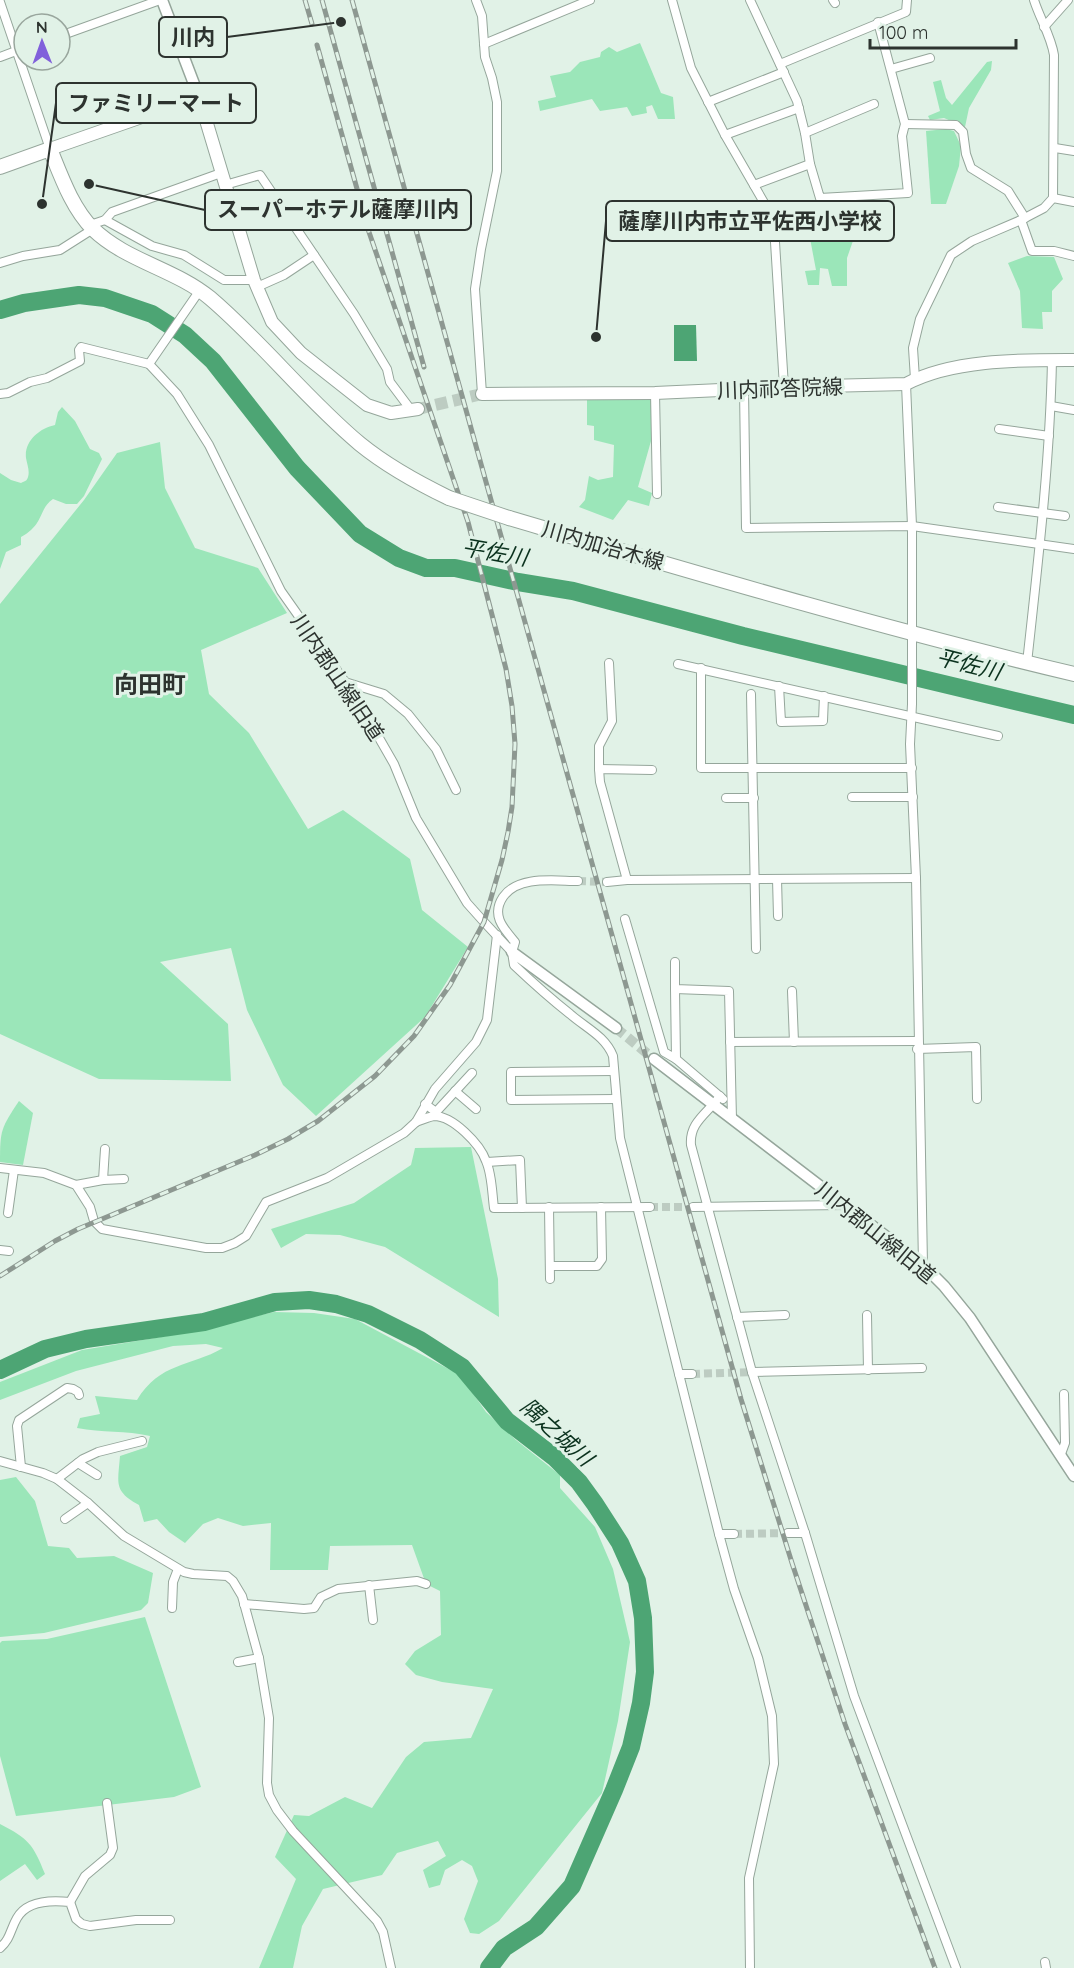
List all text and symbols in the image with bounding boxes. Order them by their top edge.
north arrow [12,12,72,72]
scale bar [870,12,1016,50]
text: N [36,17,48,37]
callout: 川内 [159,17,227,57]
text: 100 m [879,21,928,44]
text: 川内 [171,23,215,51]
callout: ファミリーマート [56,83,256,123]
text: ファミリーマート [68,89,244,117]
callout: スーパーホテル薩摩川内 [205,190,471,230]
text: スーパーホテル薩摩川内 [217,195,459,223]
callout: 薩摩川内市立平佐西小学校 [606,201,894,241]
text: 薩摩川内市立平佐西小学校 [618,207,882,235]
street label: 川内祁答院線 [717,373,843,403]
street label: 川内加治木線 [539,515,667,575]
water label: 平佐川 [460,532,532,572]
street label: 川内郡山線旧道 [286,609,390,745]
water label: 平佐川 [934,642,1006,686]
district label: 向田町 [114,669,186,699]
street label: 川内郡山線旧道 [811,1176,941,1288]
water label: 隅之城川 [515,1392,601,1473]

